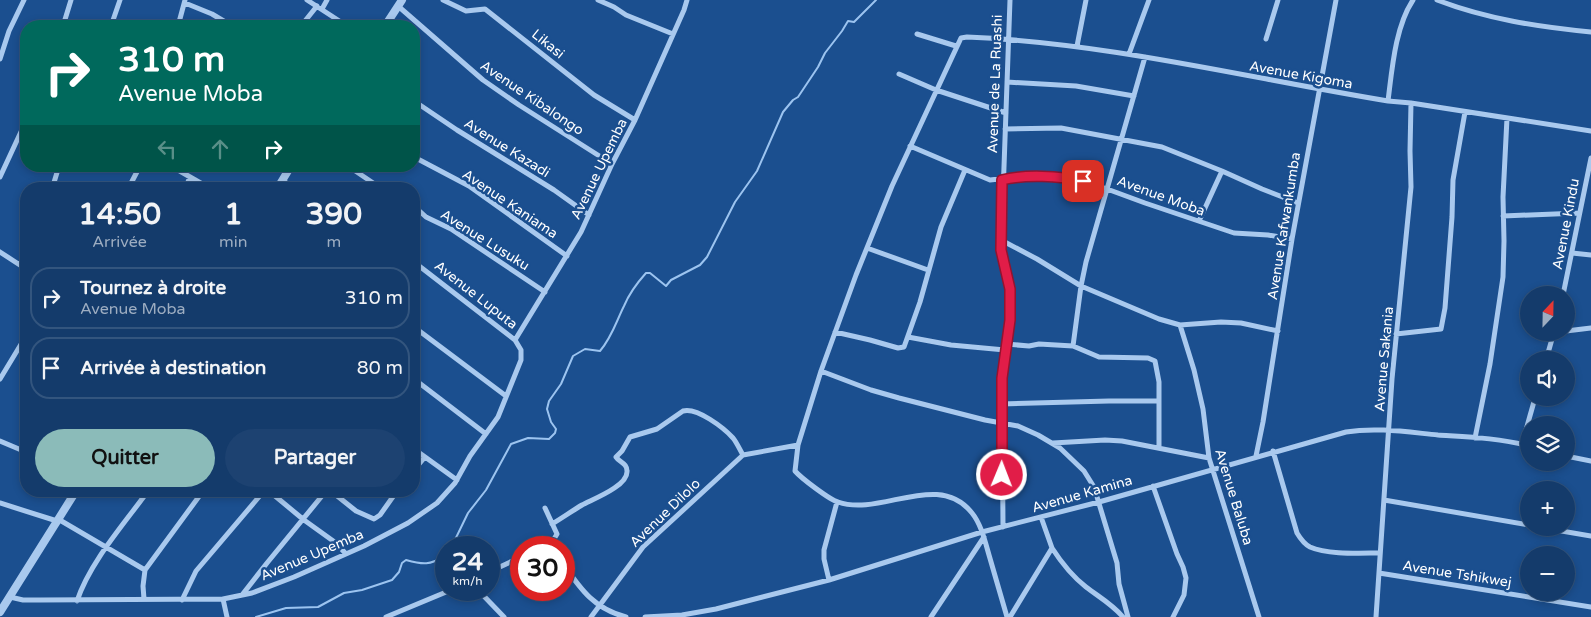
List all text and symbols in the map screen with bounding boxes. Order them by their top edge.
street label: Avenue de La Ruashi [984,14,1006,154]
street label: Likasi [528,26,568,62]
text: 310 m [118,39,225,81]
icon: right [35,40,100,105]
street label: Avenue Kibalongo [477,57,587,139]
street label: Avenue Kigoma [1248,58,1354,92]
text: Avenue Moba [118,81,263,107]
street label: Avenue Kazadi [461,115,553,181]
street label: Avenue Upemba [567,116,631,222]
icon: left [153,135,181,163]
icon: ahead [206,135,234,163]
icon: right [259,135,287,163]
street label: Avenue Kafwankumba [1264,151,1304,301]
pin [1062,160,1104,202]
street label: Avenue Kaniama [459,166,561,242]
icon: arrive [1069,167,1097,195]
street label: Avenue Moba [1115,172,1207,220]
street label: Avenue Kindu [1549,177,1583,271]
text: 14:50 [78,196,161,233]
text: 1 [224,196,243,233]
text: 390 [306,196,362,233]
street label: Avenue Lusuku [437,206,533,274]
text: Arrivée [92,232,147,252]
text: min [219,232,248,252]
text: m [326,232,341,252]
street label: Avenue Luputa [431,257,521,333]
text: Tournez à droite [80,277,226,299]
icon: right [37,284,65,312]
north arrow [1520,286,1575,341]
map controls [1520,286,1575,601]
text: 310 m [345,287,403,309]
text: Avenue Moba [80,299,185,319]
street label: Avenue Sakania [1371,306,1397,412]
button: sound [1520,351,1575,406]
icon: arrive [37,354,65,382]
text: Arrivée à destination [80,357,266,379]
text: 80 m [357,357,403,379]
button: layers [1520,416,1575,471]
button: Quitter [35,429,215,487]
button: Partager [225,429,405,487]
street label: Avenue Baluba [1211,447,1257,547]
position arrow [975,448,1027,500]
street label: Avenue Kamina [1030,472,1134,516]
street label: Avenue Dilolo [626,475,704,551]
button: + [1520,481,1575,536]
street label: Avenue Upemba [258,526,366,584]
speed limit sign: 30 [510,536,575,601]
button: − [1520,546,1575,601]
text: 24 [452,547,483,577]
street label: Avenue Tshikwej [1401,557,1513,591]
text: km/h [452,574,483,588]

